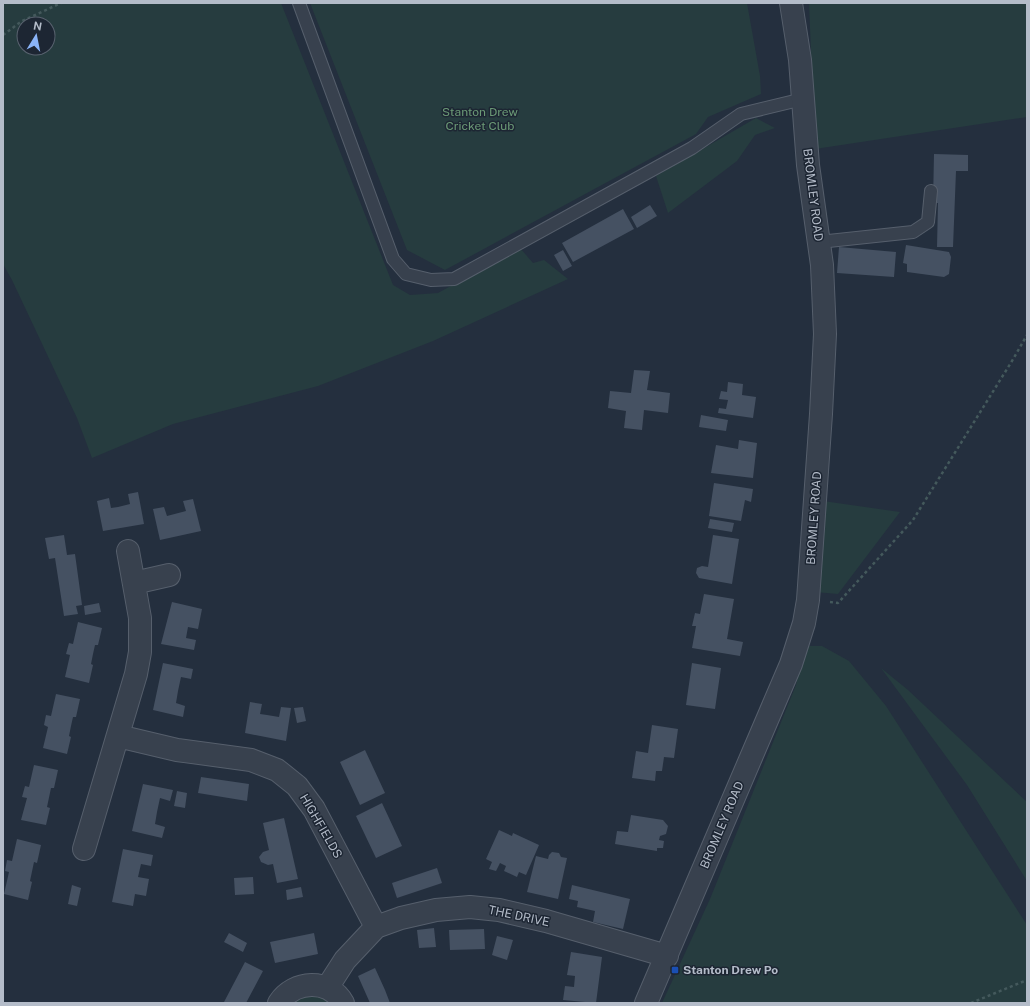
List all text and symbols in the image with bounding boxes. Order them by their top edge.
north arrow [16,16,56,56]
text: N [32,19,43,33]
park label: Stanton Drew Cricket Club [442,105,519,133]
street label: BROMLEY ROAD [800,148,826,242]
street label: BROMLEY ROAD [804,471,824,565]
street label: BROMLEY ROAD [697,779,747,871]
street label: HIGHFIELDS [297,791,345,861]
street label: THE DRIVE [487,903,551,929]
place label: Stanton Drew Po [683,963,778,977]
marker: Stanton Drew Po [670,965,680,975]

